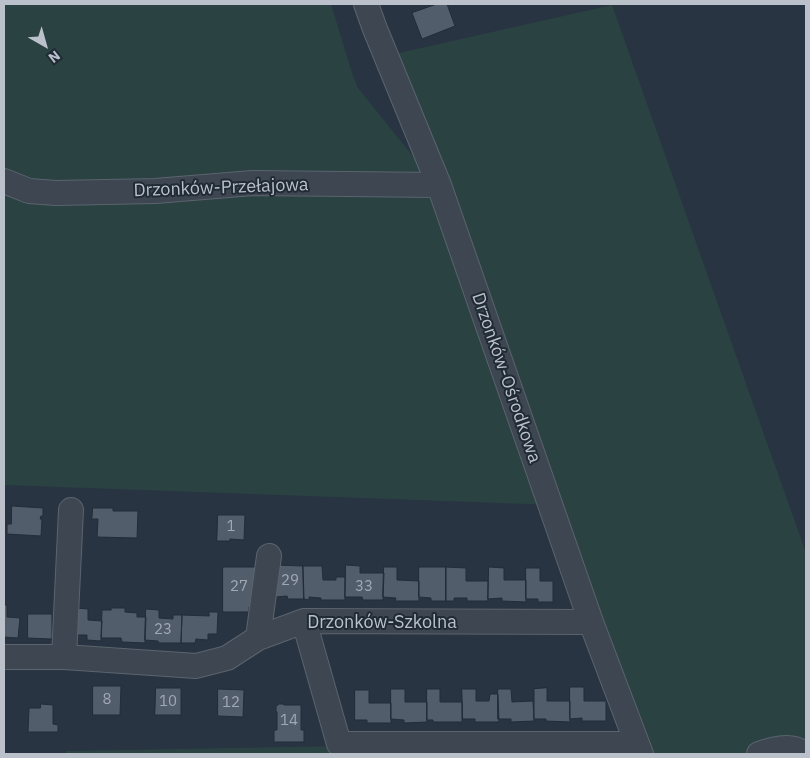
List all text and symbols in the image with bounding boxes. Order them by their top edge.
north arrow [20,20,70,70]
text: N [45,47,64,67]
street label: Drzonków-Przełajowa [133,174,309,202]
street label: Drzonków-Ośrodkowa [467,290,545,466]
house number: 1 [227,518,235,536]
house number: 29 [281,572,299,590]
house number: 27 [230,578,248,596]
house number: 33 [355,578,373,596]
street label: Drzonków-Szkolna [307,612,457,634]
house number: 23 [154,621,172,639]
house number: 8 [103,691,111,709]
house number: 10 [159,693,177,711]
house number: 12 [222,694,240,712]
house number: 14 [280,712,298,730]

